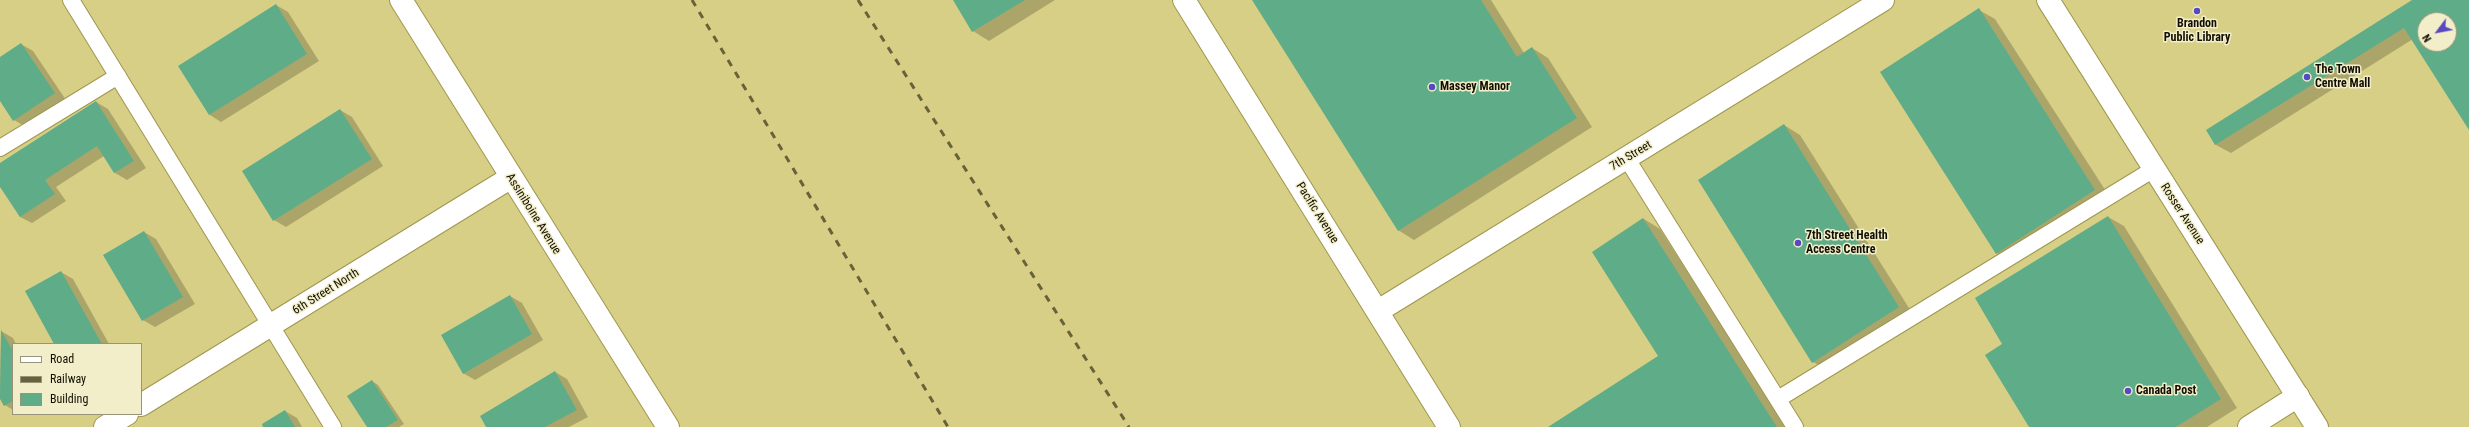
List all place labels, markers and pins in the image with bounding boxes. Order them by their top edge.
marker: Brandon Public Library [2192,6,2202,16]
place label: Brandon Public Library [2164,17,2230,45]
place label: The Town Centre Mall [2315,63,2370,91]
marker: The Town Centre Mall [2302,72,2312,82]
place label: Massey Manor [1440,80,1510,94]
marker: Massey Manor [1427,82,1437,92]
place label: 7th Street Health Access Centre [1806,229,1888,257]
marker: 7th Street Health Access Centre [1793,238,1803,248]
place label: Canada Post [2136,384,2196,398]
marker: Canada Post [2123,386,2133,396]

